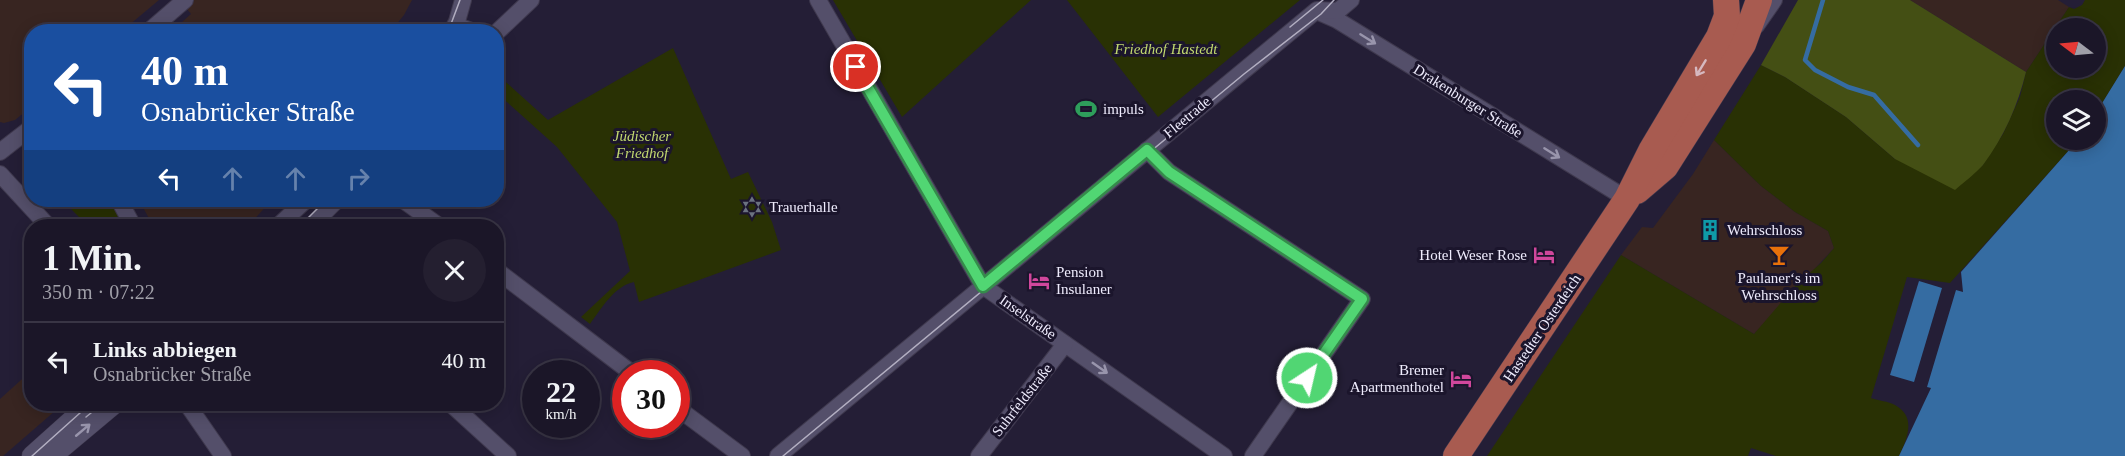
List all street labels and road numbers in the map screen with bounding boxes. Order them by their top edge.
street label: Drakenburger Straße [1411,61,1526,141]
street label: Fleetrade [1160,93,1214,141]
street label: Hastedter Osterdeich [1500,271,1584,385]
street label: Inselstraße [997,292,1059,342]
street label: Suhrfeldstraße [989,360,1055,439]

